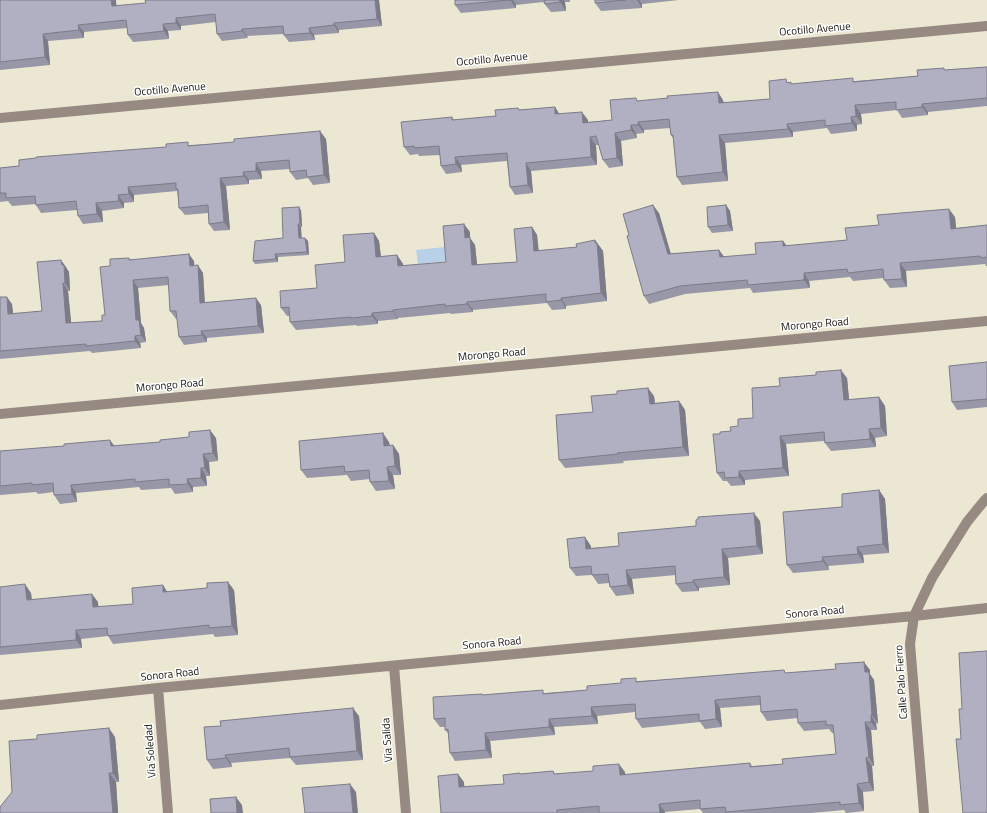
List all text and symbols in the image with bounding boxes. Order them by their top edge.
street label: Ocotillo Avenue [779,20,851,40]
street label: Ocotillo Avenue [456,50,528,70]
street label: Ocotillo Avenue [134,80,206,100]
street label: Morongo Road [781,315,849,335]
street label: Morongo Road [458,345,526,365]
street label: Morongo Road [136,376,204,396]
street label: Sonora Road [785,604,845,622]
street label: Sonora Road [462,635,522,653]
street label: Calle Palo Fierro [893,644,911,720]
street label: Sonora Road [140,665,200,685]
street label: Via Salida [380,717,396,763]
street label: Via Soledad [143,724,159,778]

